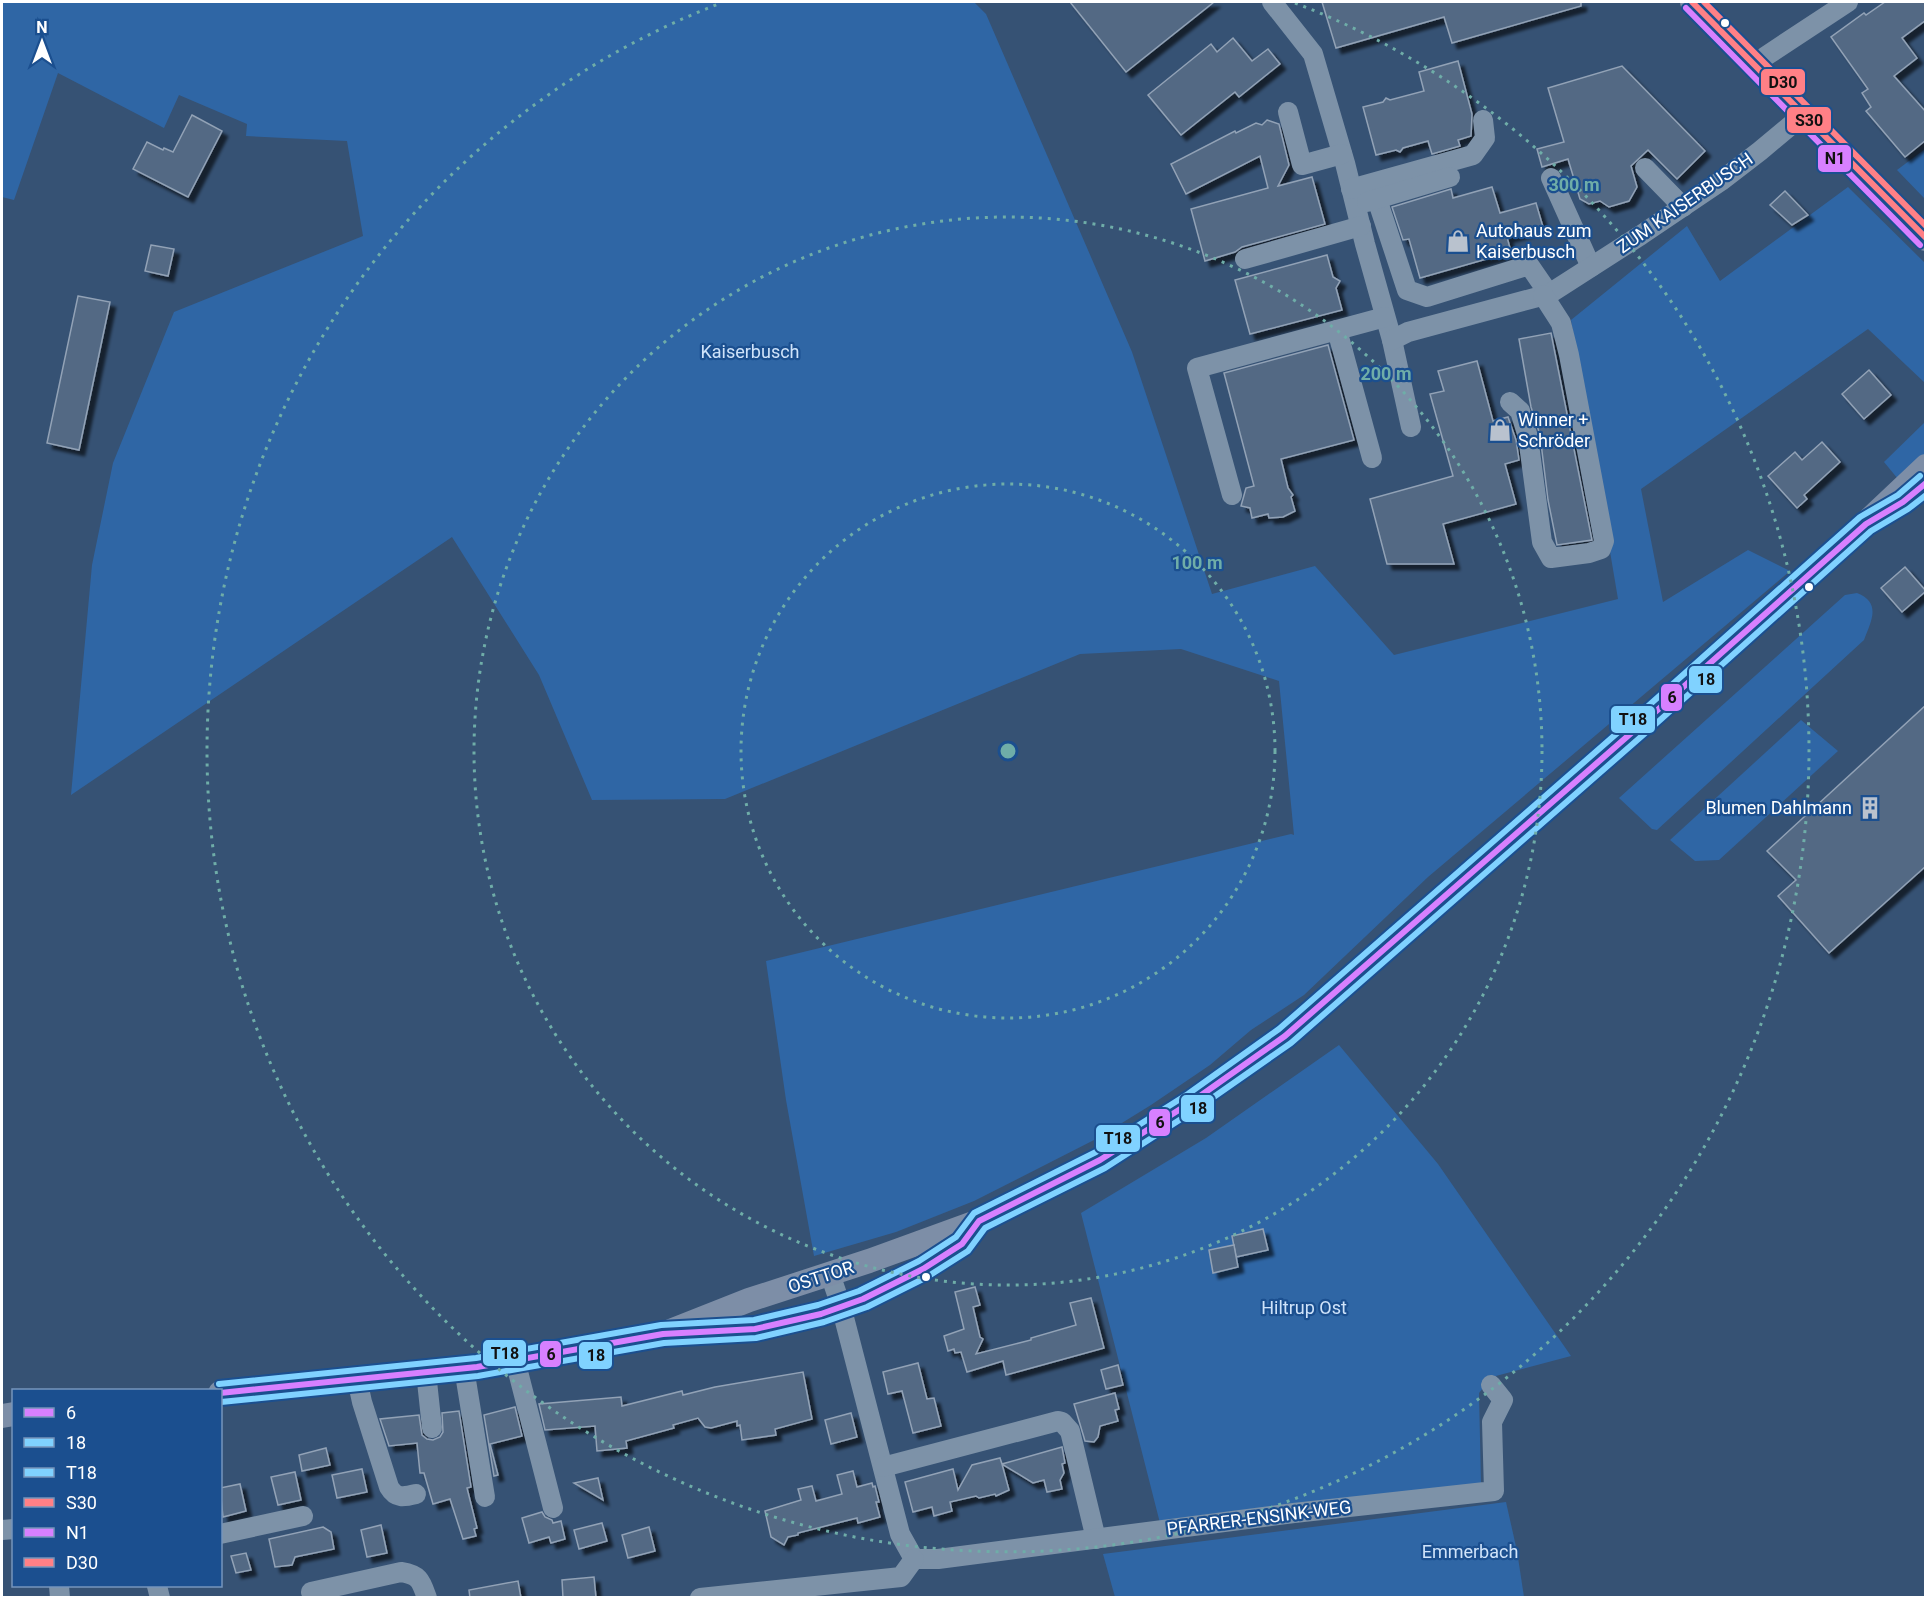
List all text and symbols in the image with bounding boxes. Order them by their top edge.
north arrow [12,12,72,72]
unlabelled marker [1719,17,1731,29]
text: N [36,18,48,37]
line badge: D30 [1760,68,1806,96]
text: D30 [1769,73,1797,92]
line badge: S30 [1786,106,1832,134]
text: S30 [1795,111,1823,130]
line badge: N1 [1817,144,1852,173]
street label: ZUM KAISERBUSCH [1613,148,1757,257]
text: N1 [1825,149,1845,168]
text: 300 m [1548,174,1600,195]
place label: Autohaus zum Kaiserbusch [1476,220,1592,262]
shop icon: Autohaus zum Kaiserbusch [1445,228,1471,254]
park label: Kaiserbusch [700,341,800,362]
text: 200 m [1360,363,1412,384]
place label: Winner + Schröder [1518,409,1590,451]
shop icon: Winner + Schröder [1487,417,1513,443]
text: 100 m [1171,552,1223,573]
unlabelled marker [1803,581,1815,593]
line badge: 18 [1688,665,1723,694]
text: 18 [1697,670,1715,689]
line badge: 6 [1660,683,1683,712]
text: 6 [1667,688,1677,707]
line badge: T18 [1610,705,1656,734]
text: T18 [1619,710,1647,729]
centre of rings [998,741,1018,761]
building icon: Blumen Dahlmann [1857,795,1883,821]
place label: Blumen Dahlmann [1705,797,1852,818]
line badge: 18 [1180,1094,1215,1123]
text: 18 [1189,1099,1207,1118]
line badge: 6 [1148,1108,1171,1137]
text: 6 [1155,1113,1165,1132]
line badge: T18 [1095,1124,1141,1153]
text: T18 [1104,1129,1132,1148]
street label: OSTTOR [785,1256,856,1297]
unlabelled marker [920,1271,932,1283]
park label: Hiltrup Ost [1261,1297,1347,1318]
line badge: T18 [482,1339,527,1367]
line badge: 6 [539,1340,562,1368]
line badge: 18 [578,1341,613,1370]
text: T18 [491,1344,519,1363]
text: 6 [546,1345,556,1364]
text: 18 [587,1346,605,1365]
legend [12,1389,222,1587]
text: 6 [66,1402,76,1423]
text: 18 [66,1432,86,1453]
text: T18 [66,1462,97,1483]
text: S30 [66,1492,97,1513]
street label: PFARRER-ENSINK-WEG [1165,1496,1352,1539]
text: N1 [66,1522,89,1543]
park label: Emmerbach [1422,1541,1518,1562]
text: D30 [66,1552,98,1573]

